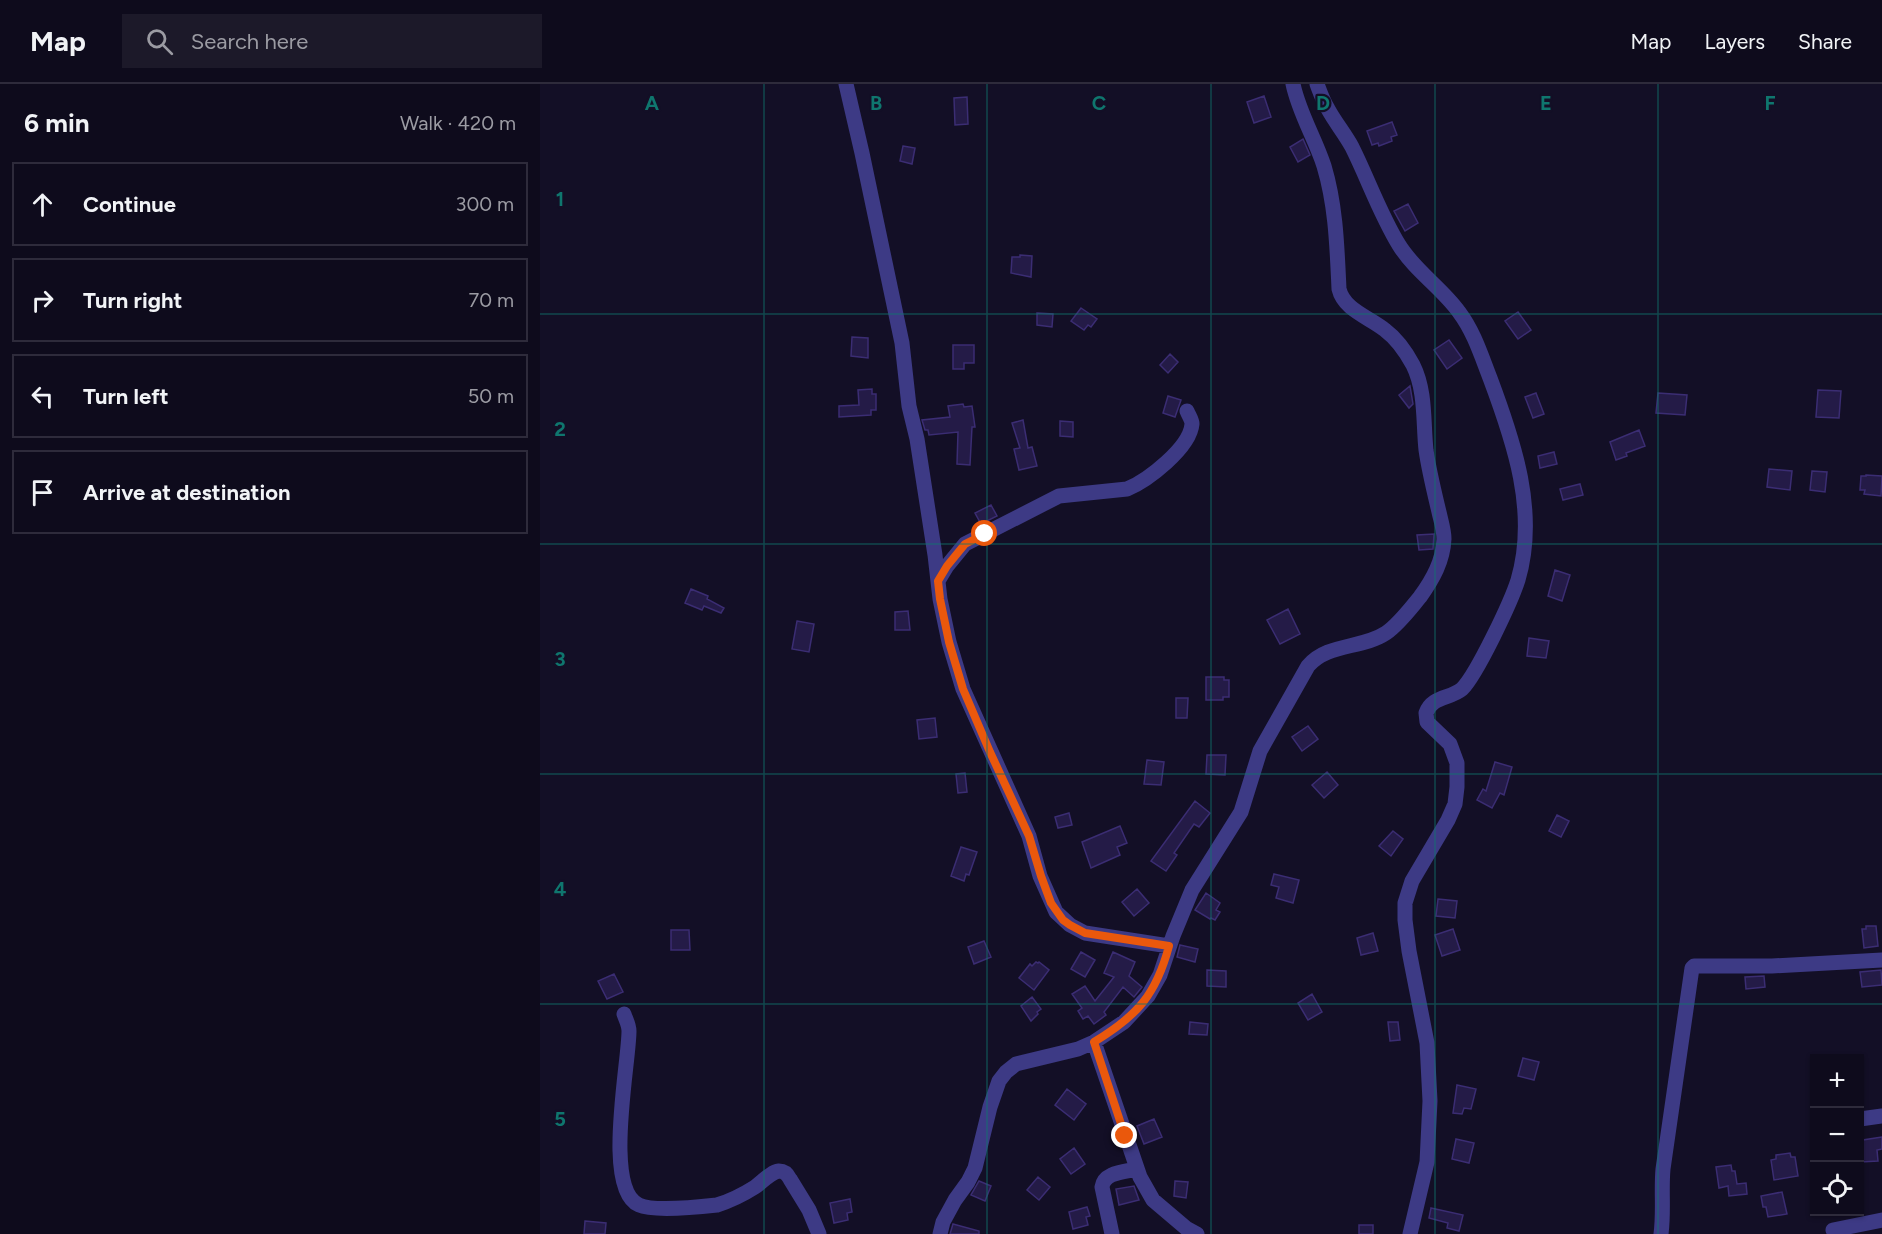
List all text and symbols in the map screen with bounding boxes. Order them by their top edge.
search box [122,14,542,68]
text: Map [30,24,86,58]
icon: search [143,25,176,58]
text: Search here [191,28,308,55]
text: Map [1631,29,1671,54]
text: Layers [1704,29,1765,54]
text: Share [1798,29,1852,54]
text: A [645,91,660,115]
text: B [870,91,882,115]
text: C [1092,91,1106,115]
text: D [1316,91,1330,115]
text: E [1540,91,1552,115]
text: F [1764,91,1776,115]
text: 6 min [24,107,90,139]
text: Walk · 420 m [400,111,516,135]
text: 1 [556,187,564,211]
icon: ahead [26,188,59,221]
text: Continue [83,191,176,218]
text: 300 m [456,192,514,216]
icon: right [26,284,59,317]
text: Turn right [83,287,182,314]
text: 70 m [468,288,514,312]
icon: left [26,380,59,413]
text: Turn left [83,383,169,410]
text: 50 m [468,384,514,408]
text: 2 [554,417,566,441]
icon: arrive [26,476,59,509]
text: Arrive at destination [83,479,291,506]
route start [971,520,997,546]
text: 3 [554,647,566,671]
text: 4 [554,877,567,901]
map controls [1810,1054,1864,1216]
button: + [1810,1054,1864,1108]
text: 5 [554,1107,566,1131]
button: − [1810,1108,1864,1162]
route end [1111,1122,1137,1148]
button: locate [1810,1162,1864,1216]

